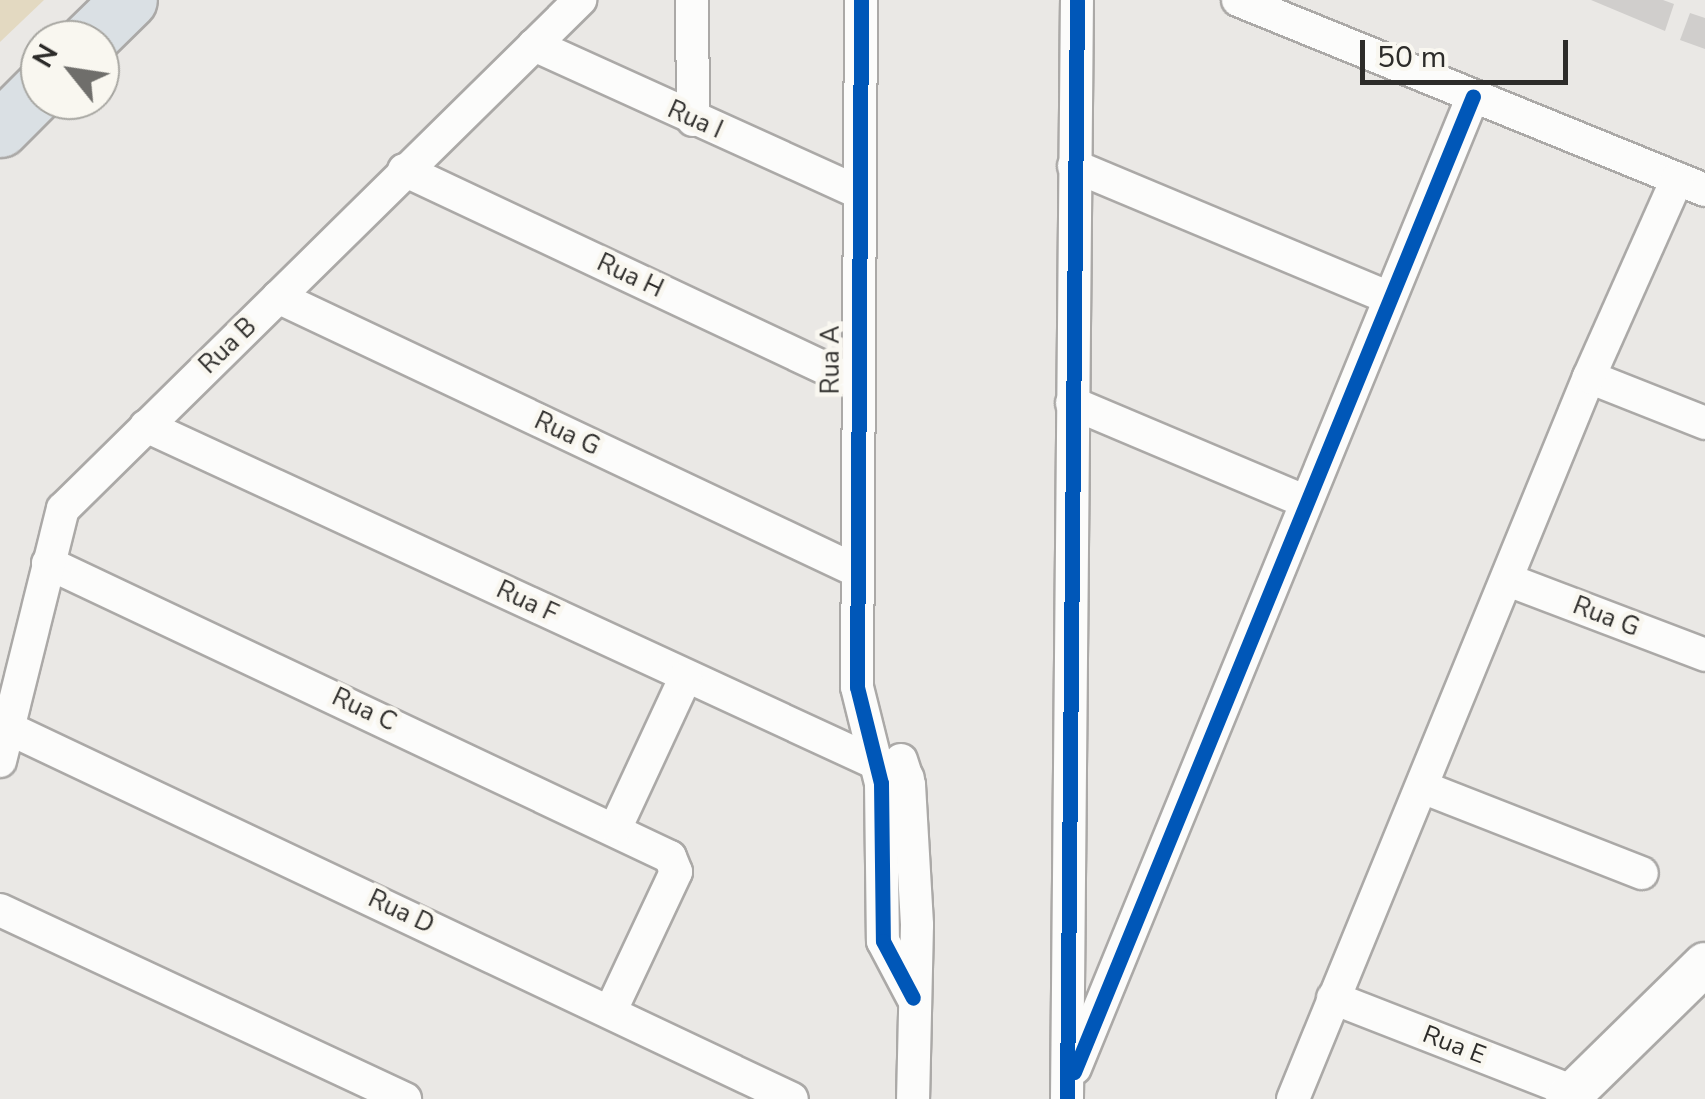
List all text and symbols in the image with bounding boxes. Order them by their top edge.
north arrow [20,20,120,120]
scale bar [1365,20,1572,82]
text: N [24,37,67,75]
text: 50 m [1377,37,1446,78]
street label: Rua I [663,95,727,145]
street label: Rua H [592,248,668,304]
street label: Rua B [193,312,263,380]
street label: Rua A [816,326,846,394]
street label: Rua G [530,406,604,462]
street label: Rua F [492,575,562,629]
street label: Rua G [1569,591,1643,643]
street label: Rua C [327,682,401,738]
street label: Rua D [363,884,439,940]
street label: Rua E [1418,1019,1490,1071]

